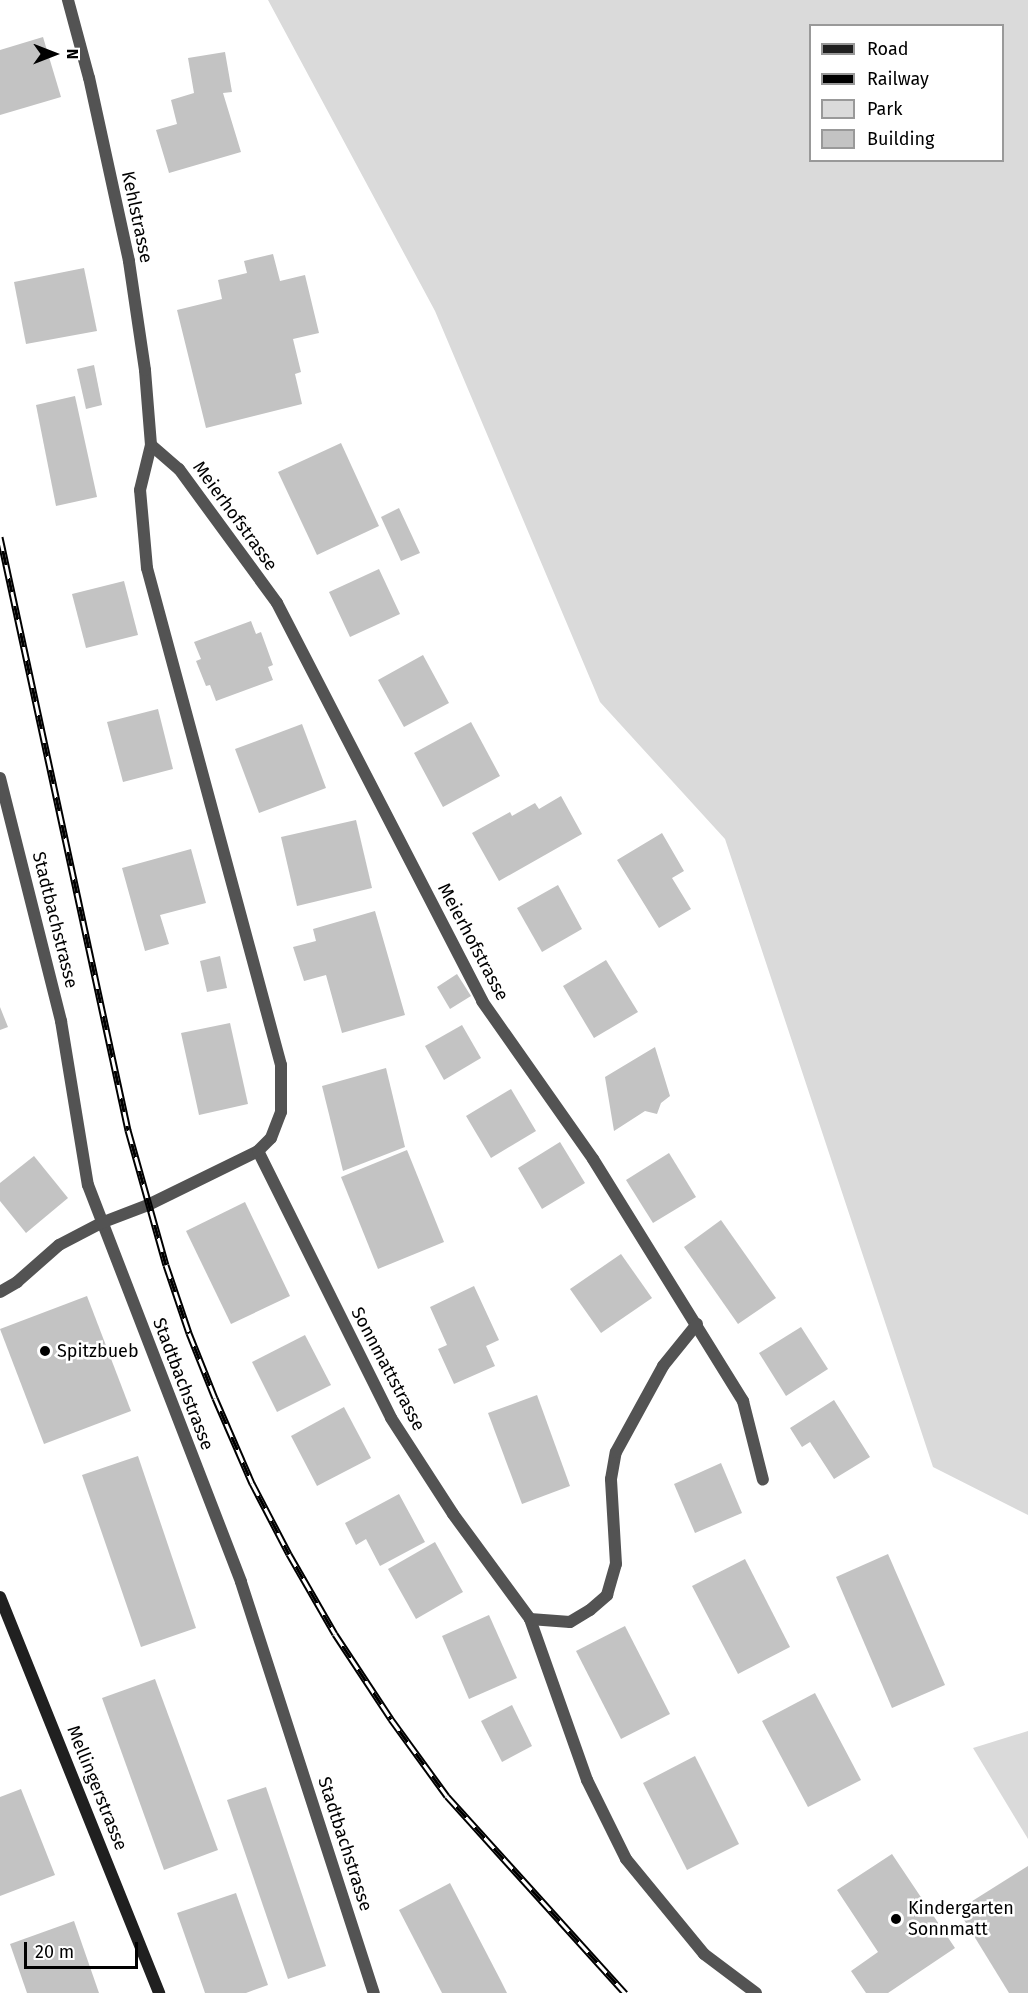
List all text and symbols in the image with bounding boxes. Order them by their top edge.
north arrow [24,24,84,84]
legend [809,24,1004,162]
text: Road [867,38,909,60]
text: N [63,49,82,59]
text: Railway [867,68,929,90]
text: Park [867,98,902,120]
text: Building [867,128,934,150]
street label: Kehlstrasse [117,169,157,265]
street label: Meierhofstrasse [188,457,282,575]
street label: Stadtbachstrasse [28,849,82,991]
street label: Meierhofstrasse [433,880,513,1004]
street label: Sonnmattstrasse [346,1303,430,1435]
street label: Stadtbachstrasse [148,1315,218,1453]
place label: Spitzbueb [57,1340,139,1362]
marker: Spitzbueb [38,1344,52,1358]
street label: Mellingerstrasse [62,1722,132,1854]
street label: Stadtbachstrasse [313,1774,377,1914]
place label: Kindergarten Sonnmatt [908,1898,1014,1940]
marker: Kindergarten Sonnmatt [889,1912,903,1926]
scale bar [27,1930,141,1968]
text: 20 m [35,1941,74,1963]

